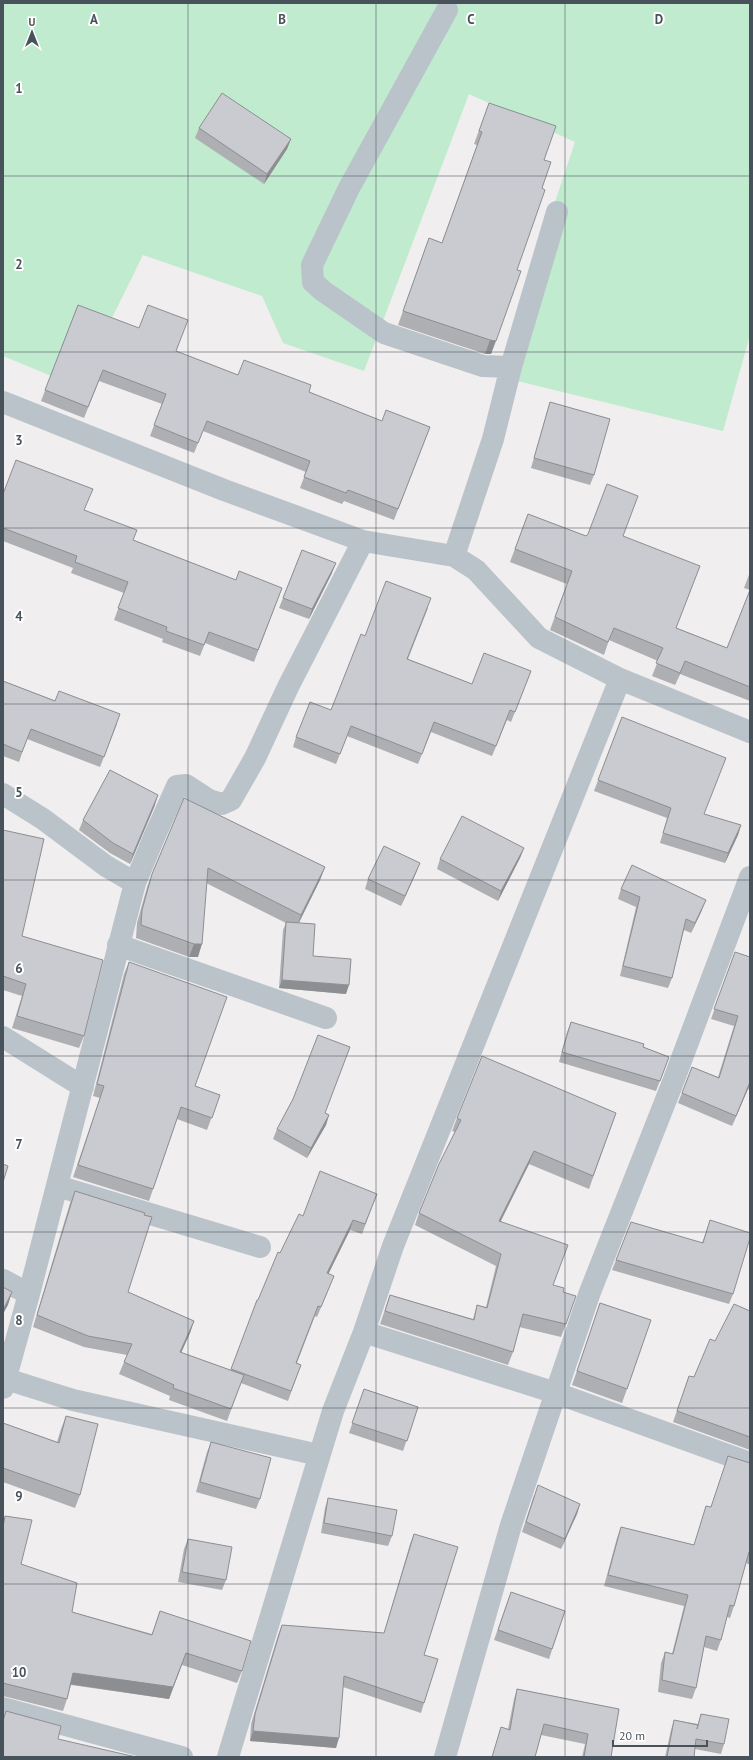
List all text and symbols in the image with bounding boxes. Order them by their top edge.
text: A [90,11,98,28]
text: B [278,11,286,28]
text: C [467,11,475,28]
text: D [655,11,663,28]
north arrow [12,12,52,52]
text: U [29,15,36,29]
text: 1 [15,80,23,97]
text: 2 [15,256,23,273]
text: 3 [15,432,23,449]
text: 4 [15,608,23,625]
text: 5 [15,784,23,801]
text: 6 [15,960,23,977]
text: 7 [15,1136,23,1153]
text: 8 [15,1312,23,1329]
text: 9 [15,1488,23,1505]
text: 10 [12,1664,26,1681]
scale bar [613,1722,707,1748]
text: 20 m [619,1728,645,1743]

